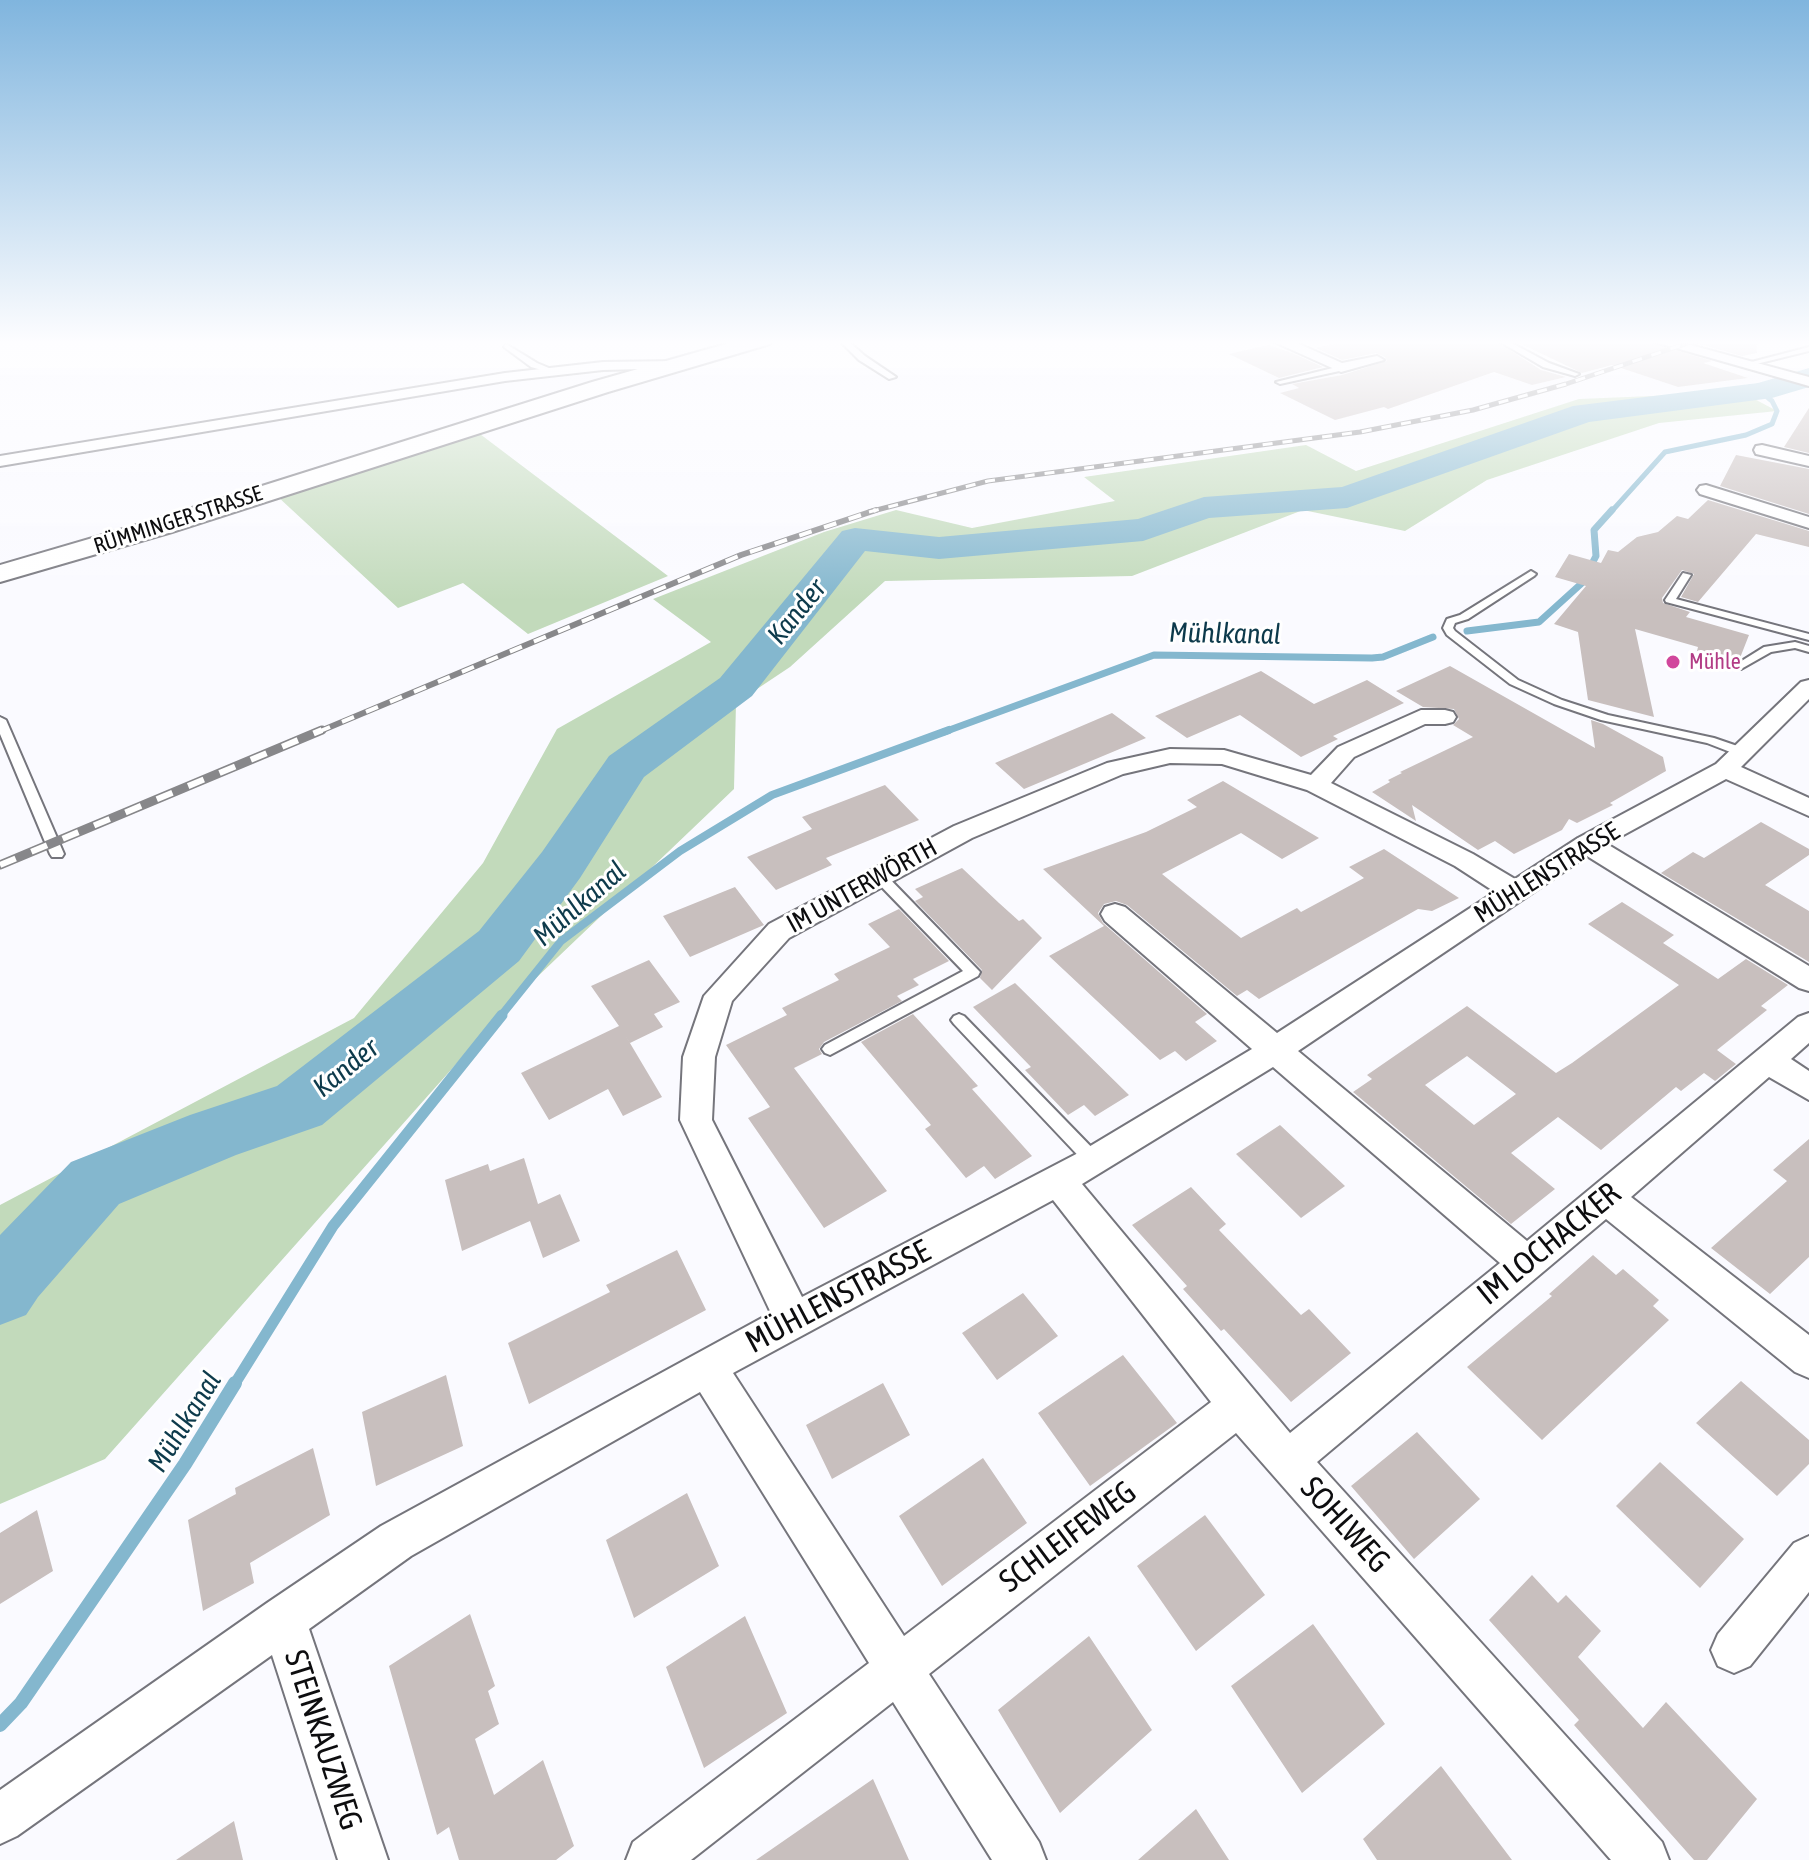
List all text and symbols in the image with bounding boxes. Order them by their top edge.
street label: RÜMMINGER STRASSE [90,480,266,560]
water label: Kander [761,573,833,651]
water label: Mühlkanal [1169,616,1281,652]
place label: Mühle [1689,649,1741,675]
marker: Mühle [1664,653,1682,671]
street label: MÜHLENSTRASSE [1469,816,1625,930]
street label: IM UNTERWÖRTH [781,832,943,940]
water label: Mühlkanal [527,855,633,953]
water label: Kander [307,1032,385,1104]
street label: IM LOCHACKER [1470,1175,1628,1313]
street label: MÜHLENSTRASSE [739,1232,937,1362]
water label: Mühlkanal [141,1366,229,1478]
street label: SOHLWEG [1292,1469,1398,1581]
street label: SCHLEIFEWEG [992,1473,1144,1601]
street label: STEINKAUZWEG [276,1645,370,1835]

